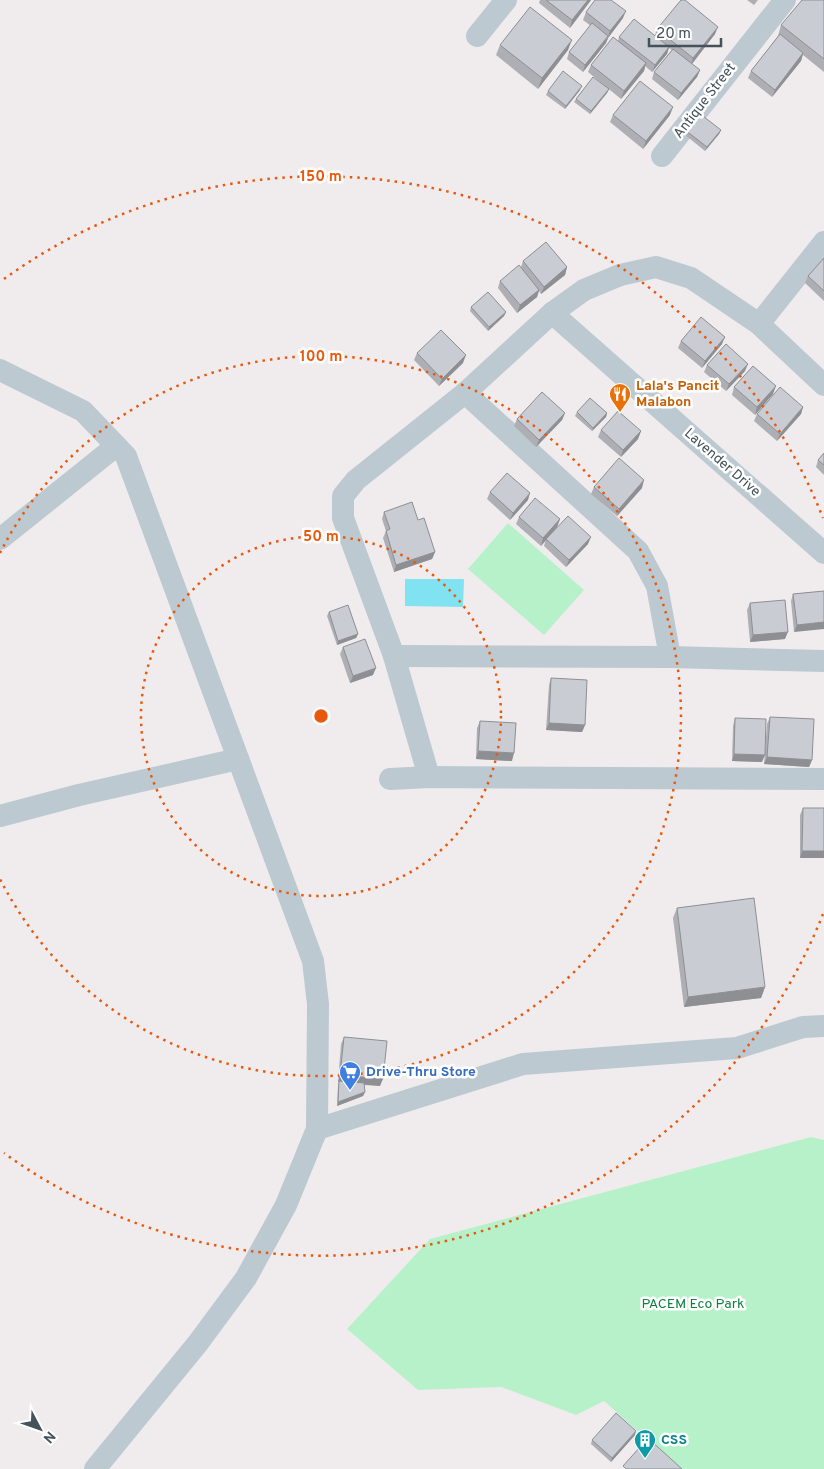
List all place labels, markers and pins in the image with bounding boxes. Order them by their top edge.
place label: Lala's Pancit Malabon [636,378,719,411]
restaurant icon: Lala's Pancit Malabon [608,382,632,413]
centre of rings [312,707,330,725]
supermarket icon: Drive-Thru Store [338,1060,362,1091]
place label: Drive-Thru Store [366,1064,476,1081]
building icon: CSS [633,1428,657,1459]
place label: CSS [661,1432,687,1449]

